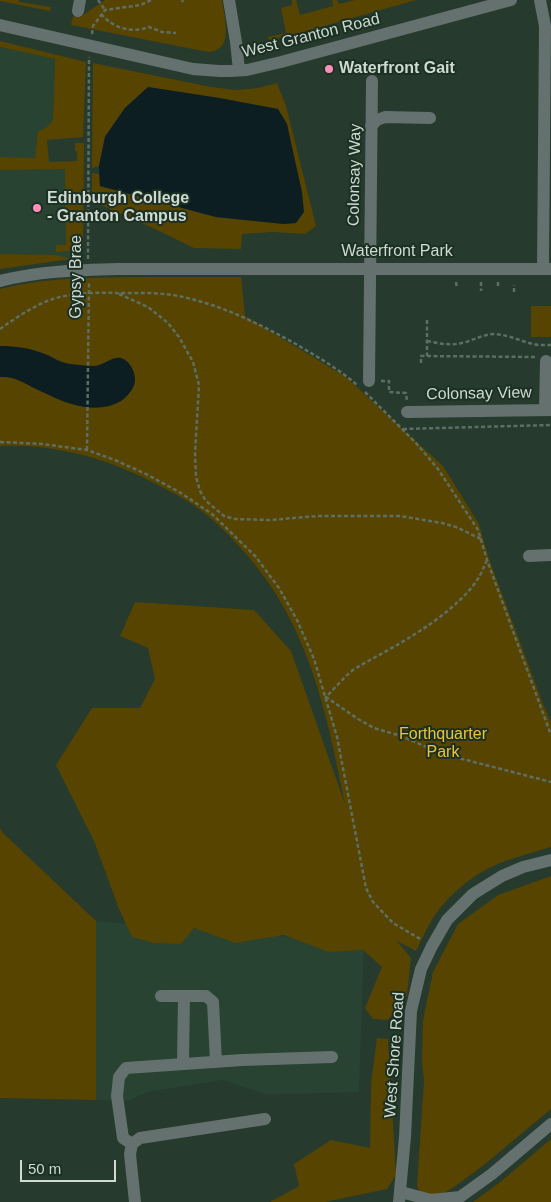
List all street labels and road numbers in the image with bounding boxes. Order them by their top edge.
street label: West Granton Road [240,10,382,62]
street label: Colonsay Way [345,124,365,226]
street label: Gypsy Brae [67,235,87,319]
street label: Waterfront Park [341,242,453,262]
street label: Colonsay View [426,383,532,405]
street label: West Shore Road [381,991,409,1119]

